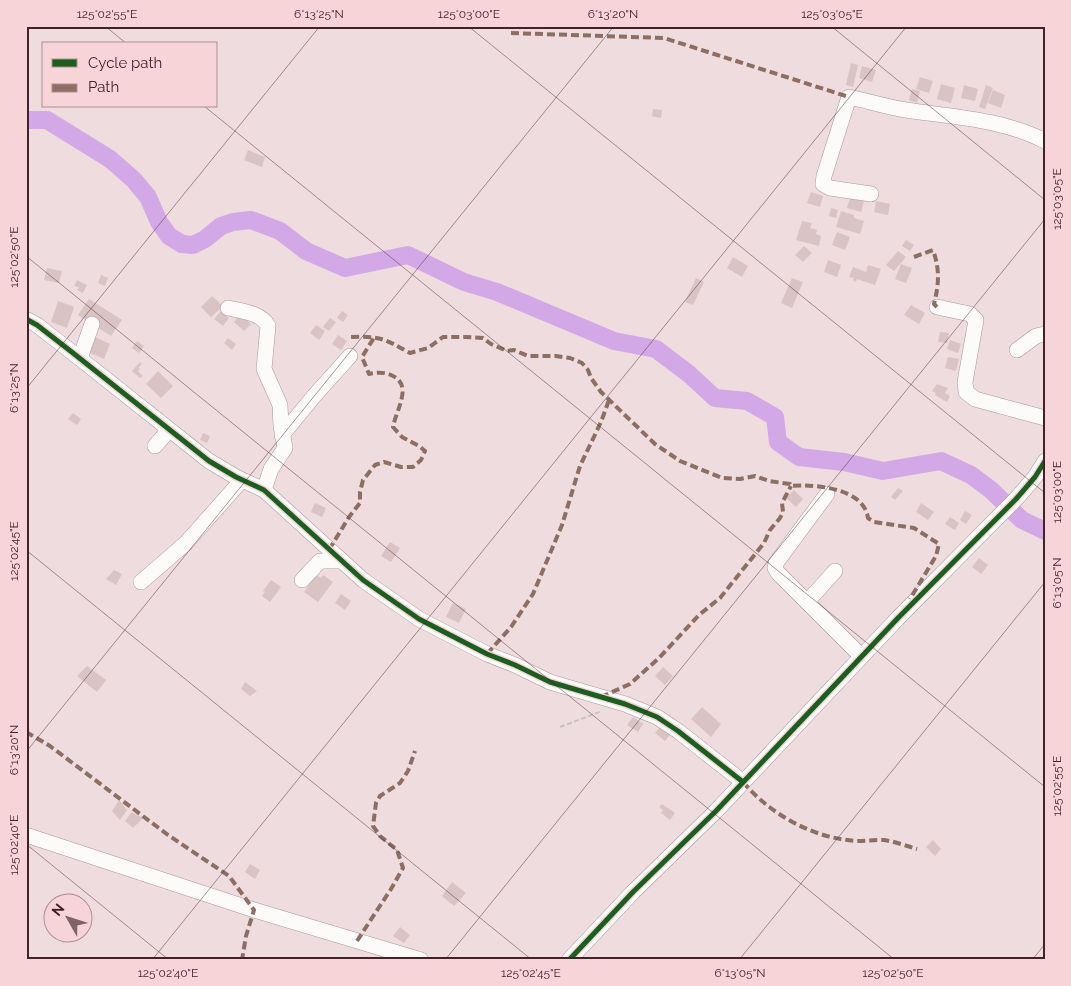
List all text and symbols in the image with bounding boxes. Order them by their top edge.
text: 125°02'55"E [77,7,137,21]
text: 6°13'25"N [294,7,344,21]
text: 125°03'00"E [438,7,500,21]
text: 6°13'20"N [588,7,638,21]
text: 125°03'05"E [801,7,863,21]
legend [42,42,218,108]
text: Cycle path [88,54,162,72]
text: Path [88,78,119,96]
text: 125°03'05"E [1050,168,1064,230]
text: 125°02'50"E [7,226,21,288]
text: 6°13'25"N [7,363,21,413]
text: 125°03'00"E [1050,461,1064,523]
text: 125°02'45"E [7,521,21,581]
text: 6°13'05"N [1050,558,1064,608]
text: 6°13'20"N [7,725,21,775]
text: 125°02'55"E [1050,756,1064,816]
text: 125°02'40"E [7,815,21,875]
north arrow [42,894,92,944]
text: N [48,901,67,919]
text: 125°02'40"E [138,966,198,980]
text: 125°02'45"E [501,966,561,980]
text: 6°13'05"N [715,966,765,980]
text: 125°02'50"E [862,966,924,980]

